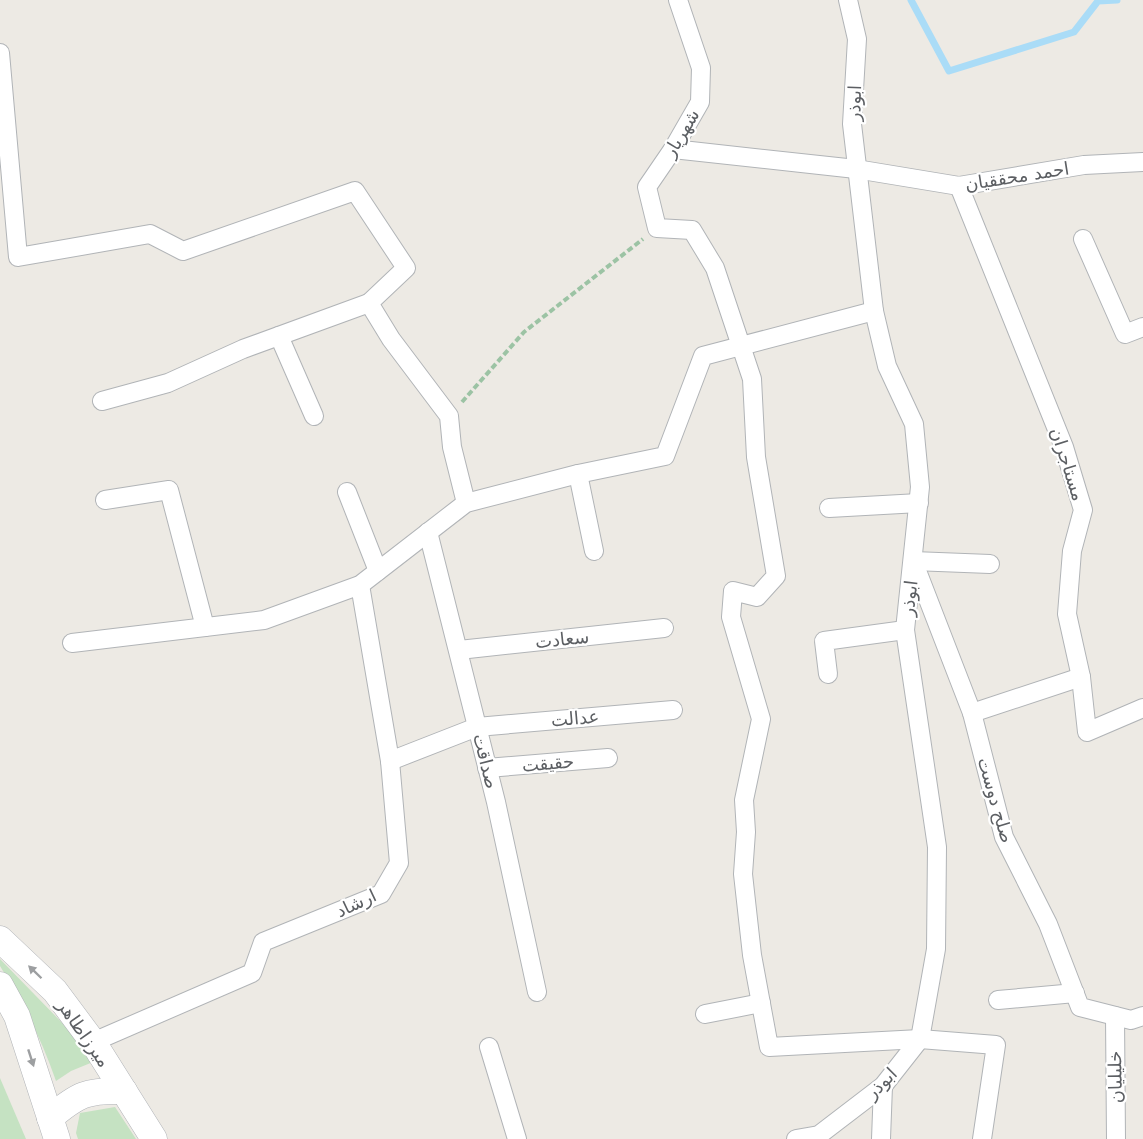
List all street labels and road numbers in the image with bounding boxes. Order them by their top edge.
street label: ابوذر [843,85,866,122]
street label: شهریار [658,105,704,162]
street label: احمد محققیان [963,157,1071,195]
street label: مستاجران [1045,425,1090,504]
street label: ابوذر [896,579,923,618]
street label: سعادت [534,626,590,652]
street label: عدالت [550,705,600,731]
street label: صداقت [469,731,503,791]
street label: حقیقت [521,750,575,776]
street label: صلح دوست [973,755,1018,845]
street label: ارشاد [332,885,380,921]
street label: میرزاطاهر [52,994,115,1072]
street label: خلیلیان [1104,1051,1126,1103]
street label: ابوذر [860,1063,902,1105]

